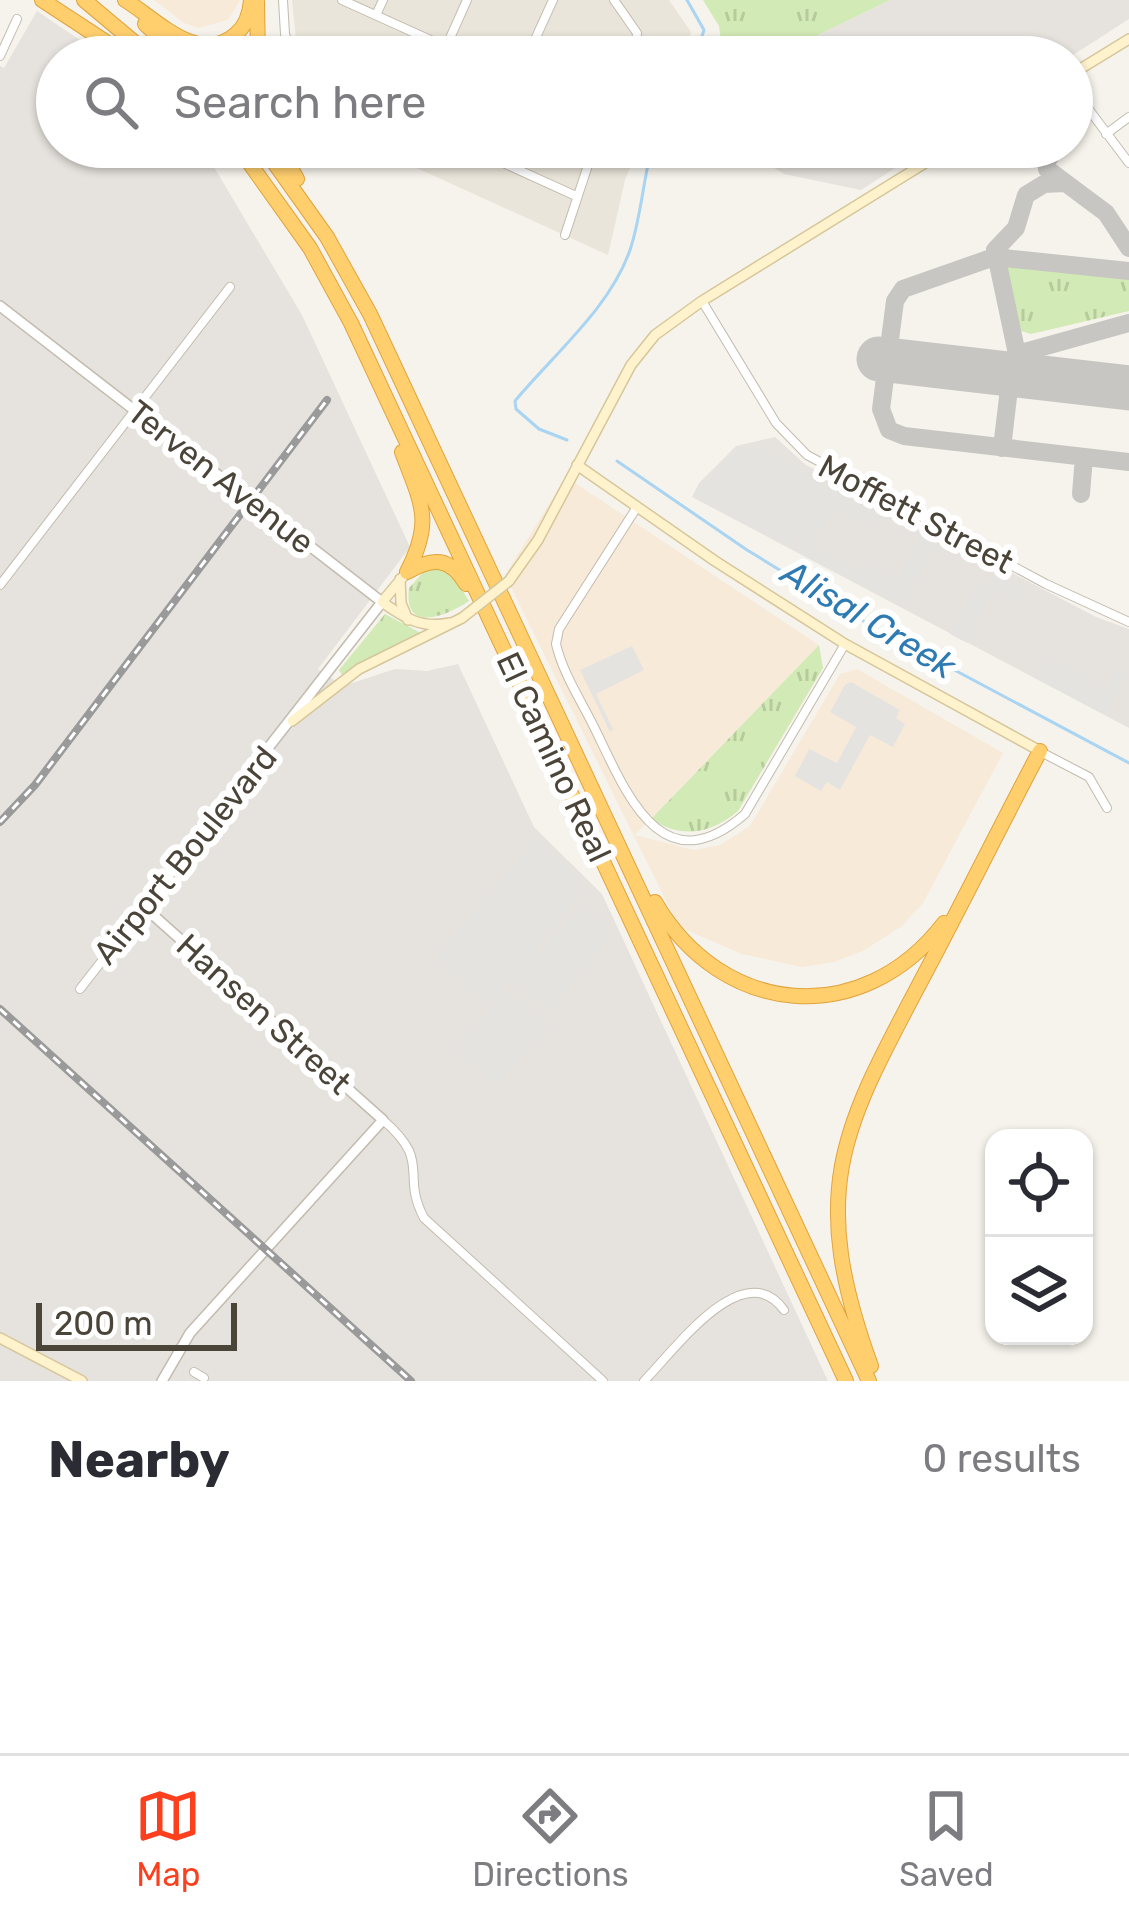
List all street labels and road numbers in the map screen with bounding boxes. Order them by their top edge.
street label: Terven Avenue [120,392,322,562]
street label: Moffett Street [812,446,1020,582]
street label: El Camino Real [488,646,620,868]
street label: Airport Boulevard [85,738,285,972]
street label: Hansen Street [169,926,359,1102]

